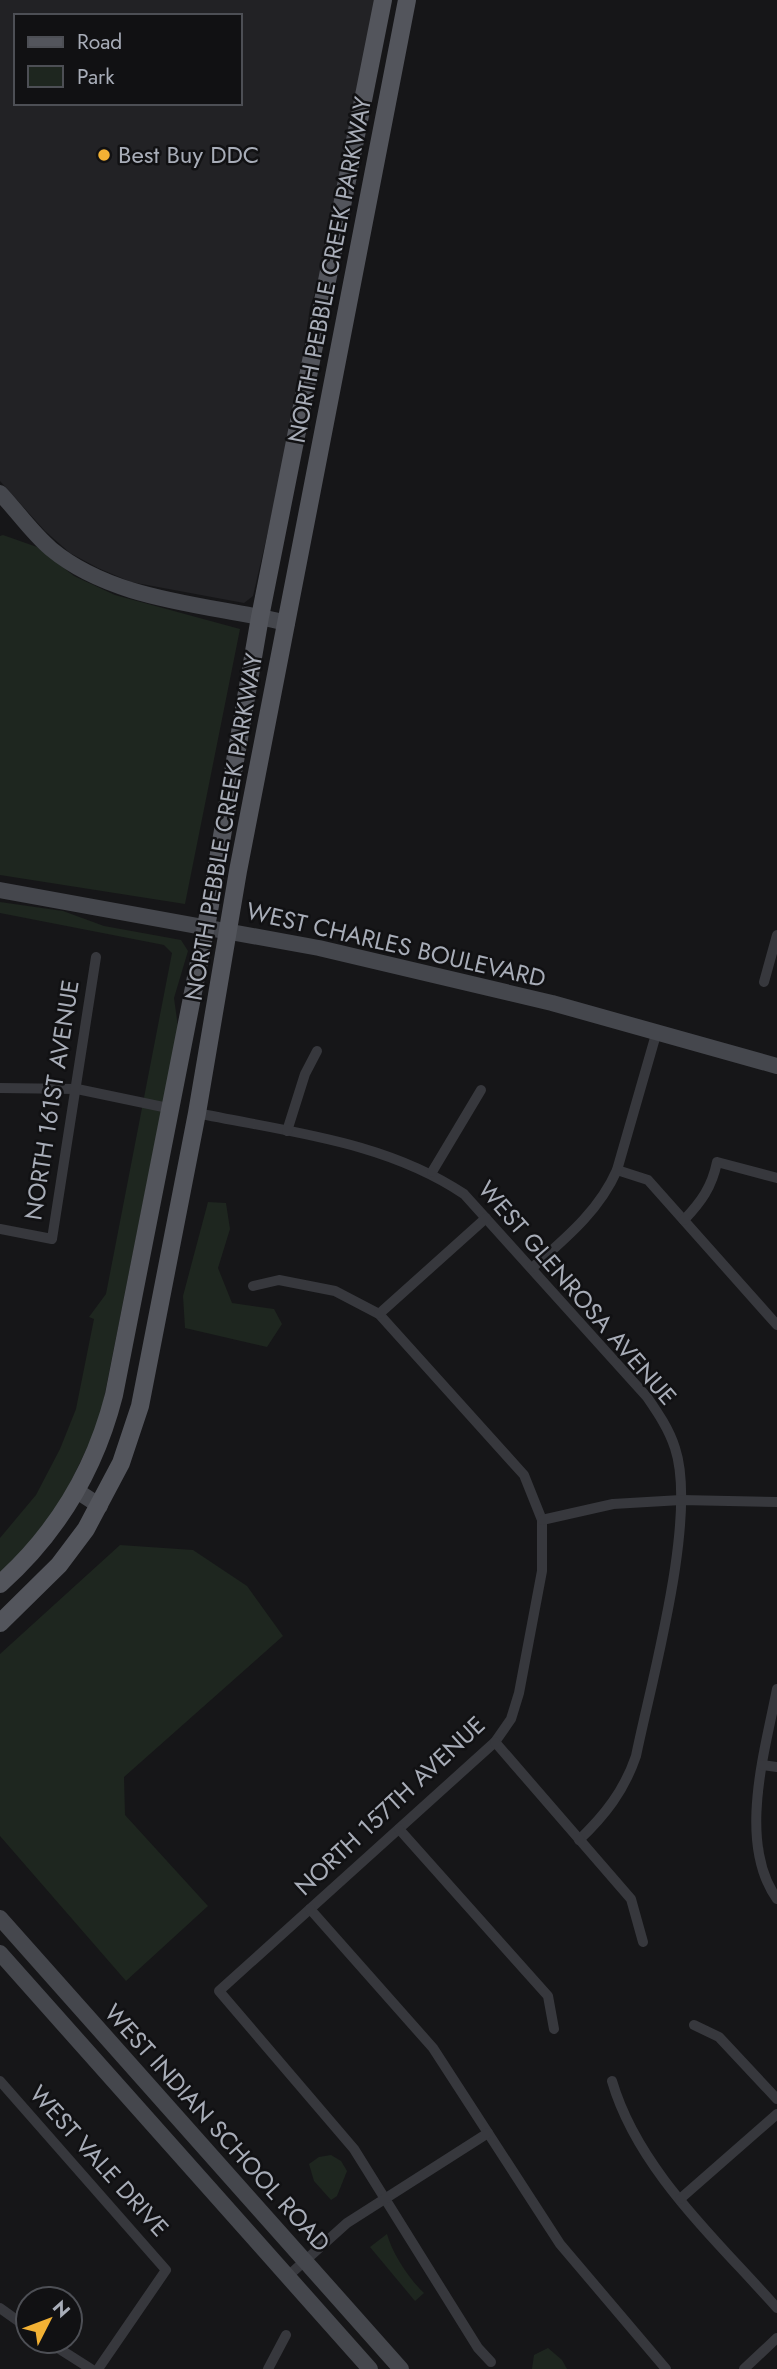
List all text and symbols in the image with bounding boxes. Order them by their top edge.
legend [14,14,242,105]
text: Road [77,27,122,57]
text: Park [77,62,115,92]
street label: NORTH PEBBLE CREEK PARKWAY [279,93,380,446]
place label: Best Buy DDC [118,137,259,172]
marker: Best Buy DDC [96,147,112,163]
street label: NORTH PEBBLE CREEK PARKWAY [176,650,271,1003]
street label: WEST CHARLES BOULEVARD [243,893,549,996]
street label: NORTH 161ST AVENUE [15,977,88,1223]
street label: WEST GLENROSA AVENUE [470,1173,685,1413]
street label: NORTH 157TH AVENUE [287,1708,493,1903]
street label: WEST INDIAN SCHOOL ROAD [96,1996,339,2260]
street label: WEST VALE DRIVE [22,2077,177,2244]
north arrow [14,2285,84,2355]
text: N [46,2294,76,2324]

